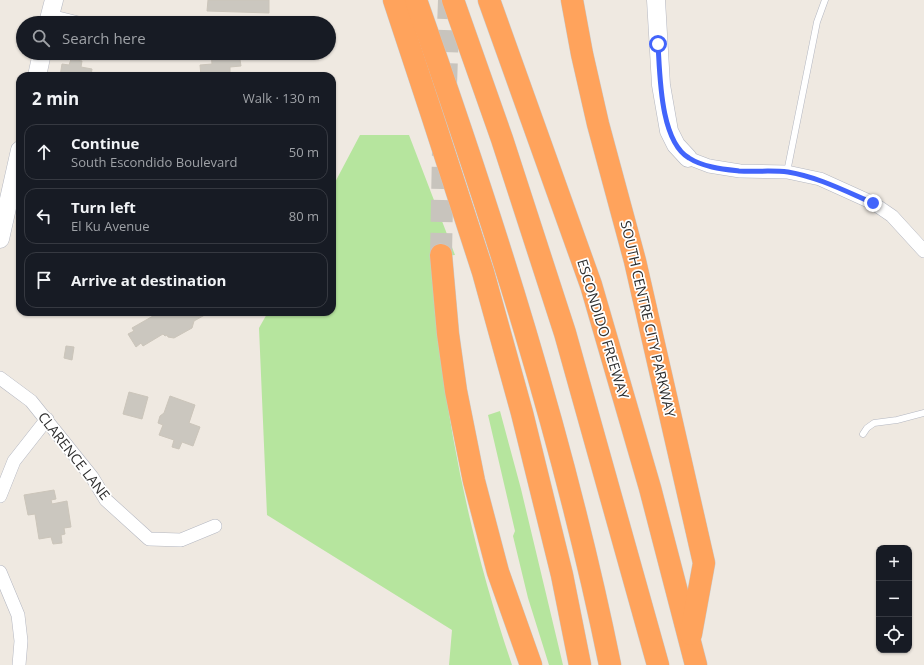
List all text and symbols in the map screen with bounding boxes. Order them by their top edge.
search box [16,16,336,60]
icon: search [30,27,52,49]
text: Search here [62,28,146,48]
route start [649,35,667,53]
text: 2 min [32,87,79,110]
text: Walk · 130 m [243,89,320,107]
text: Continue [71,133,139,153]
icon: ahead [33,141,55,163]
text: 50 m [289,143,319,161]
text: South Escondido Boulevard [71,153,238,171]
route end [864,194,882,212]
text: Turn left [71,197,136,217]
icon: left [33,205,55,227]
text: 80 m [289,207,319,225]
text: El Ku Avenue [71,217,149,235]
street label: SOUTH CENTRE CITY PARKWAY [617,219,680,419]
street label: ESCONDIDO FREEWAY [573,257,634,401]
icon: arrive [33,269,55,291]
text: Arrive at destination [71,270,226,290]
street label: CLARENCE LANE [34,408,115,504]
map controls [876,545,912,653]
button: + [876,545,912,581]
button: − [876,581,912,617]
button: locate [876,617,912,653]

